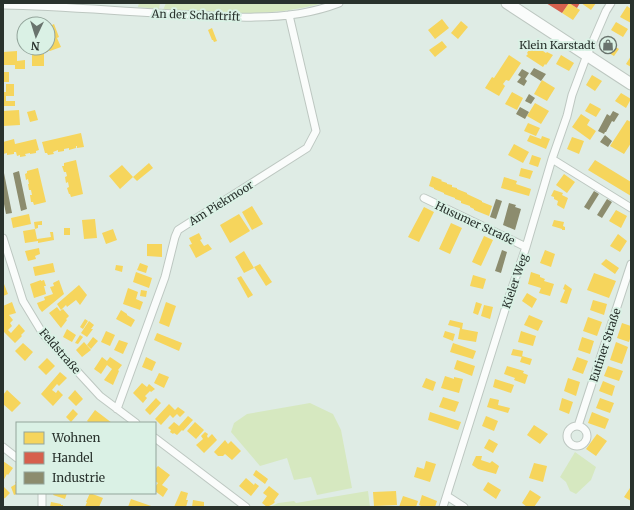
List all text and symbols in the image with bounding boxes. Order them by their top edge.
street label: An der Schaftrift [150,6,241,24]
north arrow [16,16,56,56]
shop icon: Klein Karstadt [598,35,618,55]
place label: Klein Karstadt [519,38,596,52]
text: N [30,39,40,53]
street label: Am Piekmoor [185,178,256,229]
street label: Husumer Straße [433,198,517,248]
street label: Kieler Weg [499,252,531,310]
street label: Eutiner Straße [586,306,624,384]
street label: Feldstraße [36,325,84,377]
legend [16,422,156,494]
text: Wohnen [51,430,100,445]
text: Handel [52,450,94,465]
text: Industrie [52,470,105,485]

